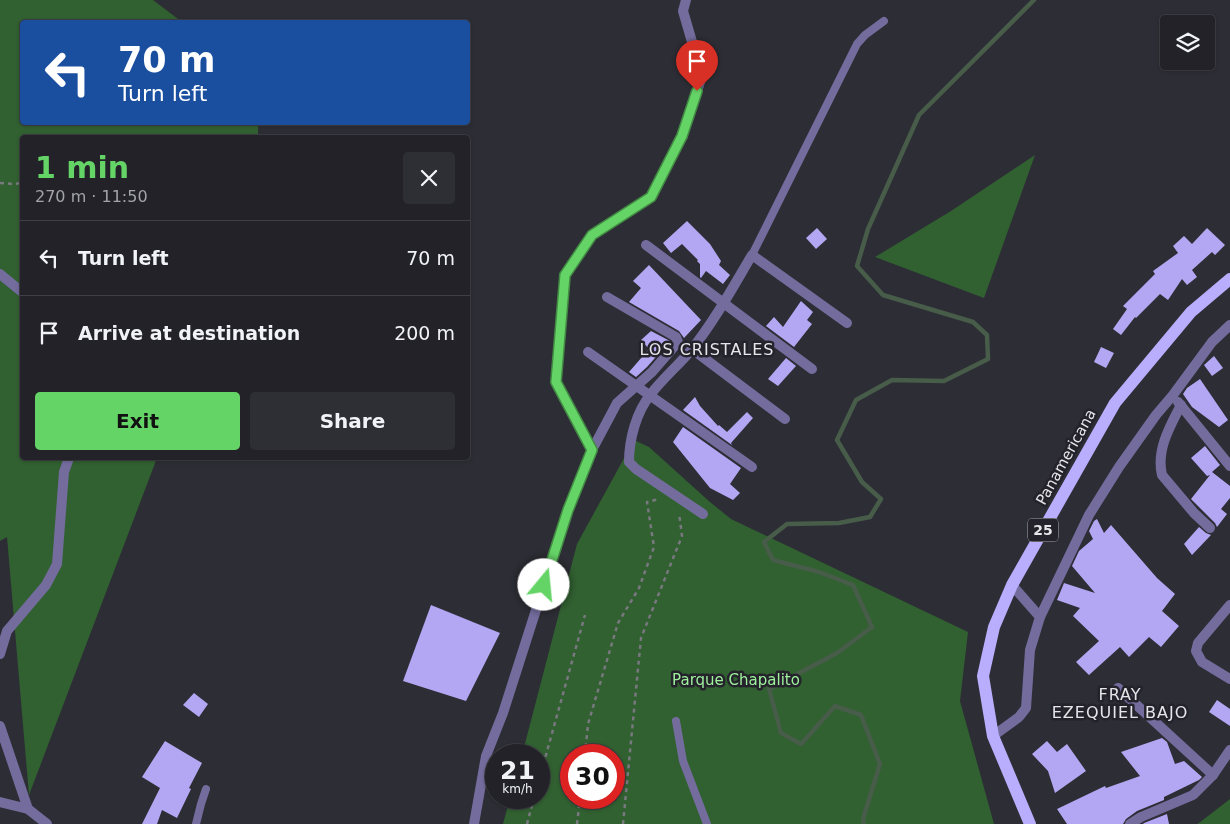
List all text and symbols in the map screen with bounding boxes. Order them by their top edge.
map controls [1160,15,1215,70]
button: layers [1160,15,1215,70]
icon: left [35,40,100,105]
text: 70 m [118,40,215,80]
pin [676,40,718,91]
icon: arrive [683,47,711,75]
text: Turn left [118,81,207,106]
text: 1 min [35,150,129,185]
button: close [403,152,455,204]
text: 270 m · 11:50 [35,187,148,206]
icon: left [35,244,63,272]
text: Turn left [78,247,169,269]
text: 70 m [406,247,455,269]
icon: arrive [35,319,63,347]
text: Arrive at destination [78,322,300,344]
text: 200 m [394,322,455,344]
district label: LOS CRISTALES [640,340,775,359]
button: Exit [35,392,240,450]
button: Share [250,392,455,450]
street label: Panamericana [1032,406,1100,508]
road number: 25 [1028,518,1058,542]
position arrow [517,558,569,610]
park label: Parque Chapalito [672,671,800,689]
district label: FRAY EZEQUIEL BAJO [1052,685,1188,722]
speed limit sign: 30 [560,744,625,809]
text: 21 [500,756,535,785]
text: km/h [502,782,533,796]

